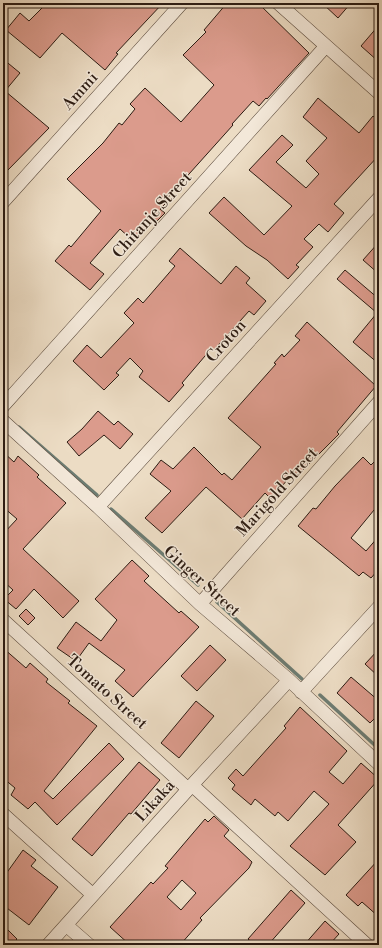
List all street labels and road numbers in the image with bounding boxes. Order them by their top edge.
street label: Ammi [57,68,102,115]
street label: Chitanje Street [108,167,196,262]
street label: Croton [202,315,251,366]
street label: Marigold Street [232,443,322,541]
street label: Ginger Street [159,541,245,621]
street label: Tomato Street [62,650,152,734]
street label: Likaka [131,775,180,826]

